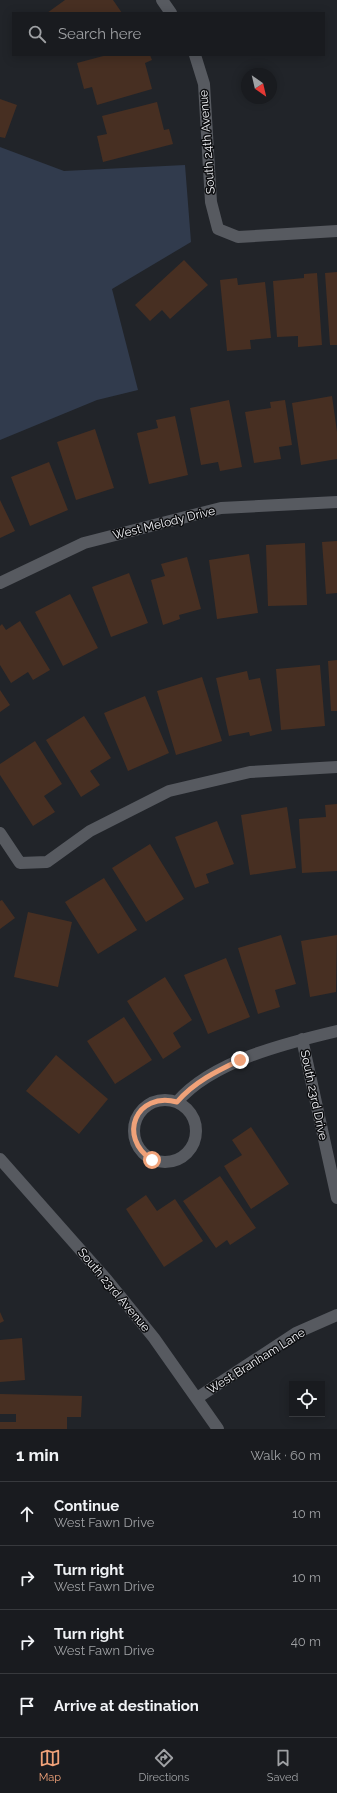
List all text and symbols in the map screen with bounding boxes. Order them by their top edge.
search box [12,12,325,56]
icon: search [26,23,48,45]
text: Search here [58,25,141,43]
north arrow [241,68,277,104]
street label: South 24th Avenue [196,90,218,194]
street label: West Melody Drive [111,504,217,542]
street label: South 23rd Drive [298,1049,330,1141]
route end [231,1051,249,1069]
route start [143,1151,161,1169]
street label: South 23rd Avenue [75,1245,153,1335]
street label: West Branham Lane [205,1325,307,1397]
map controls [289,1381,325,1417]
button: locate [289,1381,325,1417]
text: 1 min [16,1445,59,1465]
text: Walk · 60 m [250,1448,321,1463]
text: Continue [54,1497,119,1515]
icon: ahead [16,1503,38,1525]
text: 10 m [292,1506,321,1521]
text: West Fawn Drive [54,1515,154,1530]
text: Turn right [54,1561,124,1579]
icon: right [16,1567,38,1589]
text: 10 m [292,1570,321,1585]
text: West Fawn Drive [54,1579,154,1594]
text: Turn right [54,1625,124,1643]
icon: right [16,1631,38,1653]
text: 40 m [291,1634,321,1649]
text: West Fawn Drive [54,1643,154,1658]
icon: arrive [16,1695,38,1717]
text: Arrive at destination [54,1697,199,1715]
tab: Map [39,1747,61,1784]
tab: Directions [139,1747,189,1784]
tab: Saved [267,1747,298,1784]

